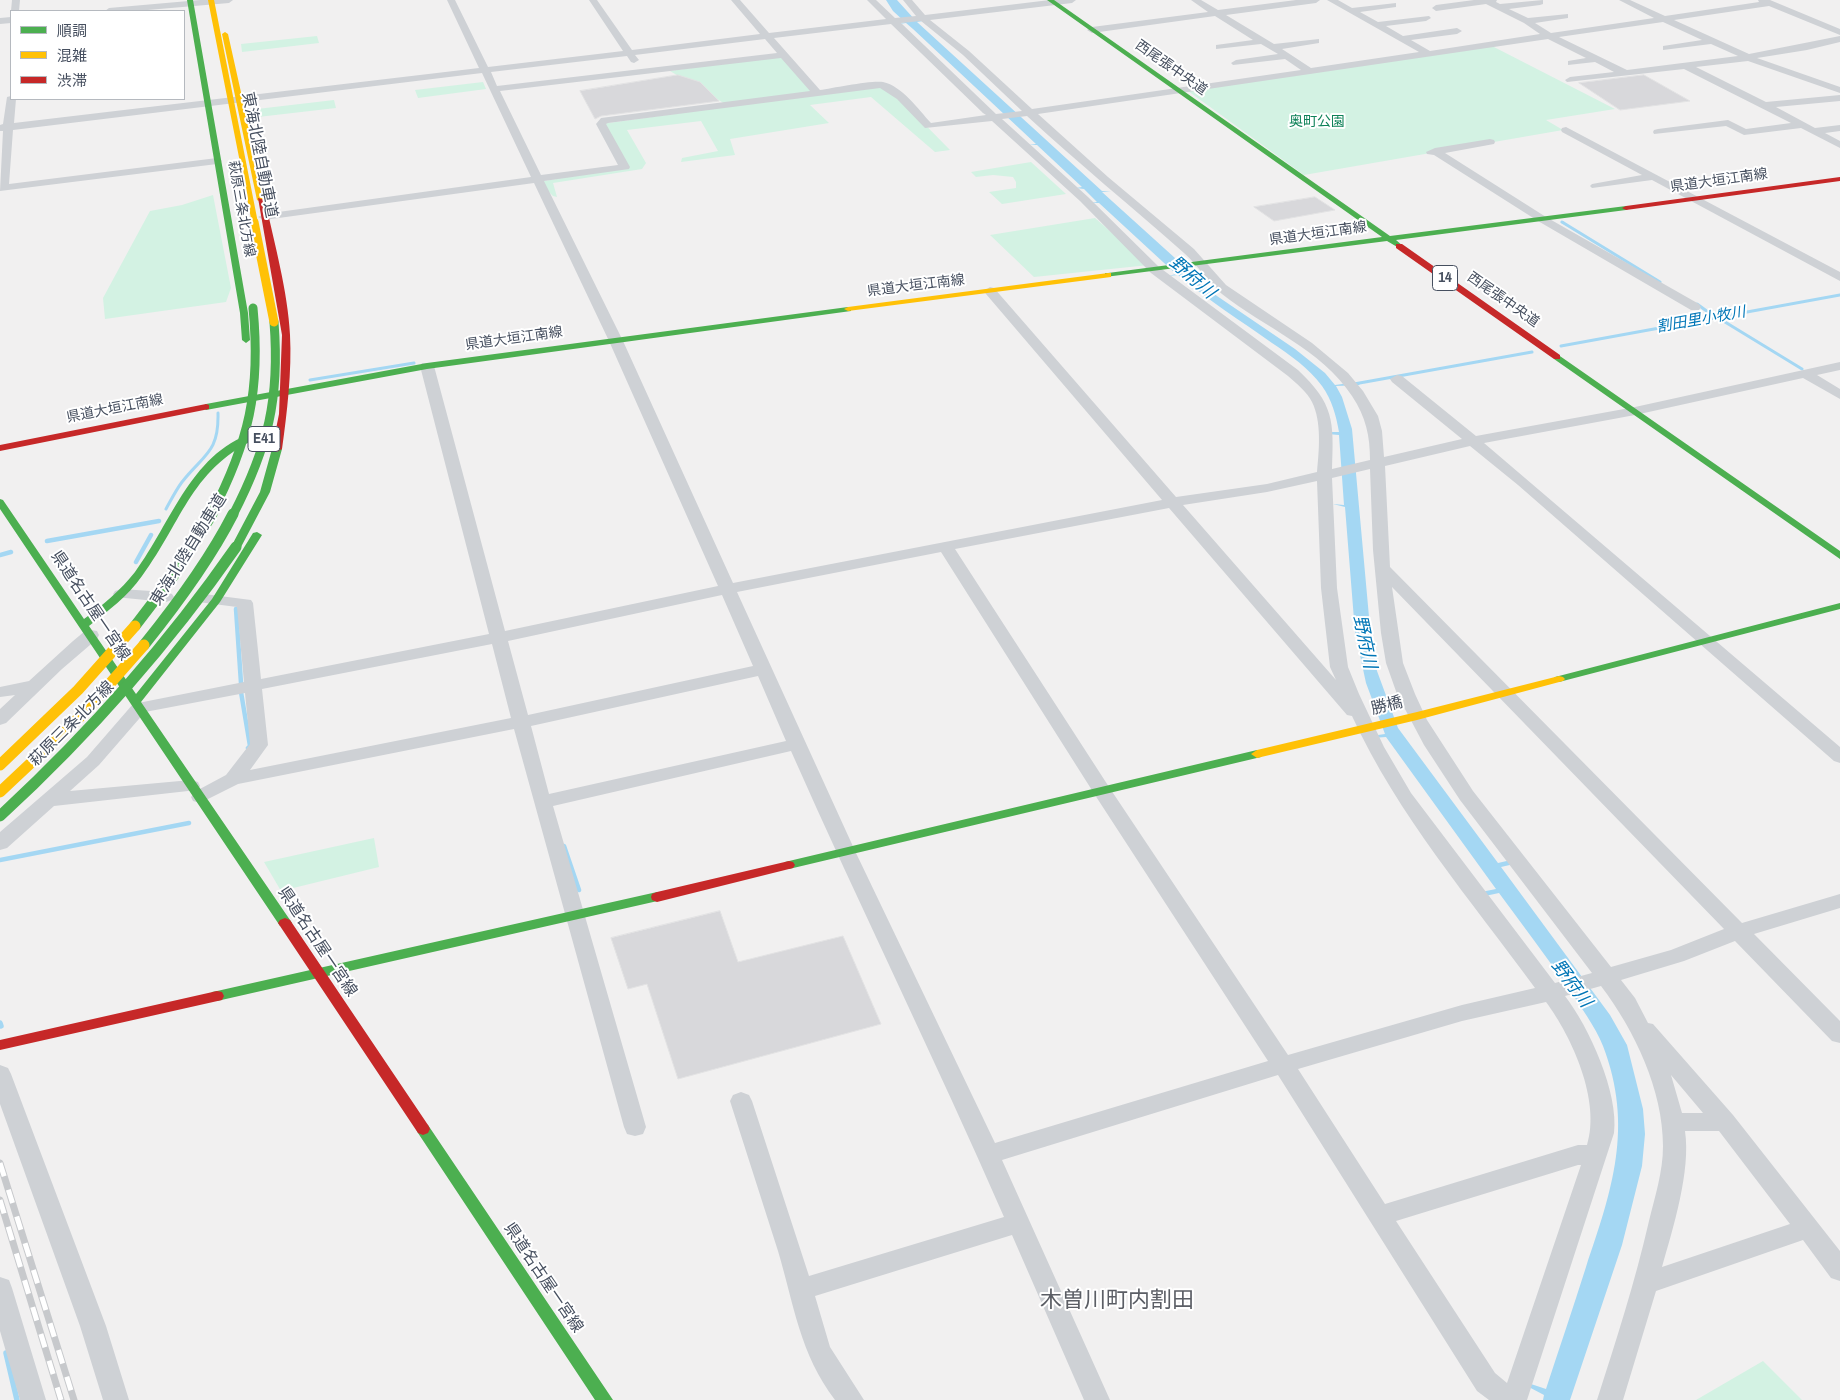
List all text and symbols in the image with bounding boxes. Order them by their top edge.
legend [10,10,185,100]
text: 順調 [57,20,87,41]
street label: 西尾張中央道 [1132,37,1210,99]
text: 混雑 [57,45,87,66]
text: 渋滞 [57,70,87,91]
street label: 東海北陸自動車道 [237,90,281,220]
park label: 奥町公園 [1289,114,1345,130]
street label: 萩原三条北方線 [224,159,258,259]
street label: 県道大垣江南線 [1669,166,1769,196]
street label: 県道大垣江南線 [1268,219,1368,249]
water label: 野府川 [1165,252,1219,304]
road number: 14 [1432,266,1458,290]
street label: 西尾張中央道 [1464,269,1542,331]
street label: 県道大垣江南線 [866,272,966,300]
water label: 割田里小牧川 [1655,303,1747,337]
street label: 県道大垣江南線 [464,324,564,354]
street label: 県道大垣江南線 [65,391,165,427]
road number: E41 [248,426,280,452]
street label: 東海北陸自動車道 [147,491,231,609]
street label: 県道名古屋一宮線 [46,548,134,664]
water label: 野府川 [1348,613,1380,671]
street label: 萩原三条北方線 [26,678,118,770]
street label: 勝橋 [1369,693,1405,719]
street label: 県道名古屋一宮線 [273,884,361,1000]
water label: 野府川 [1546,956,1596,1012]
street label: 県道名古屋一宮線 [499,1220,587,1336]
district label: 木曽川町内割田 [1040,1288,1194,1314]

